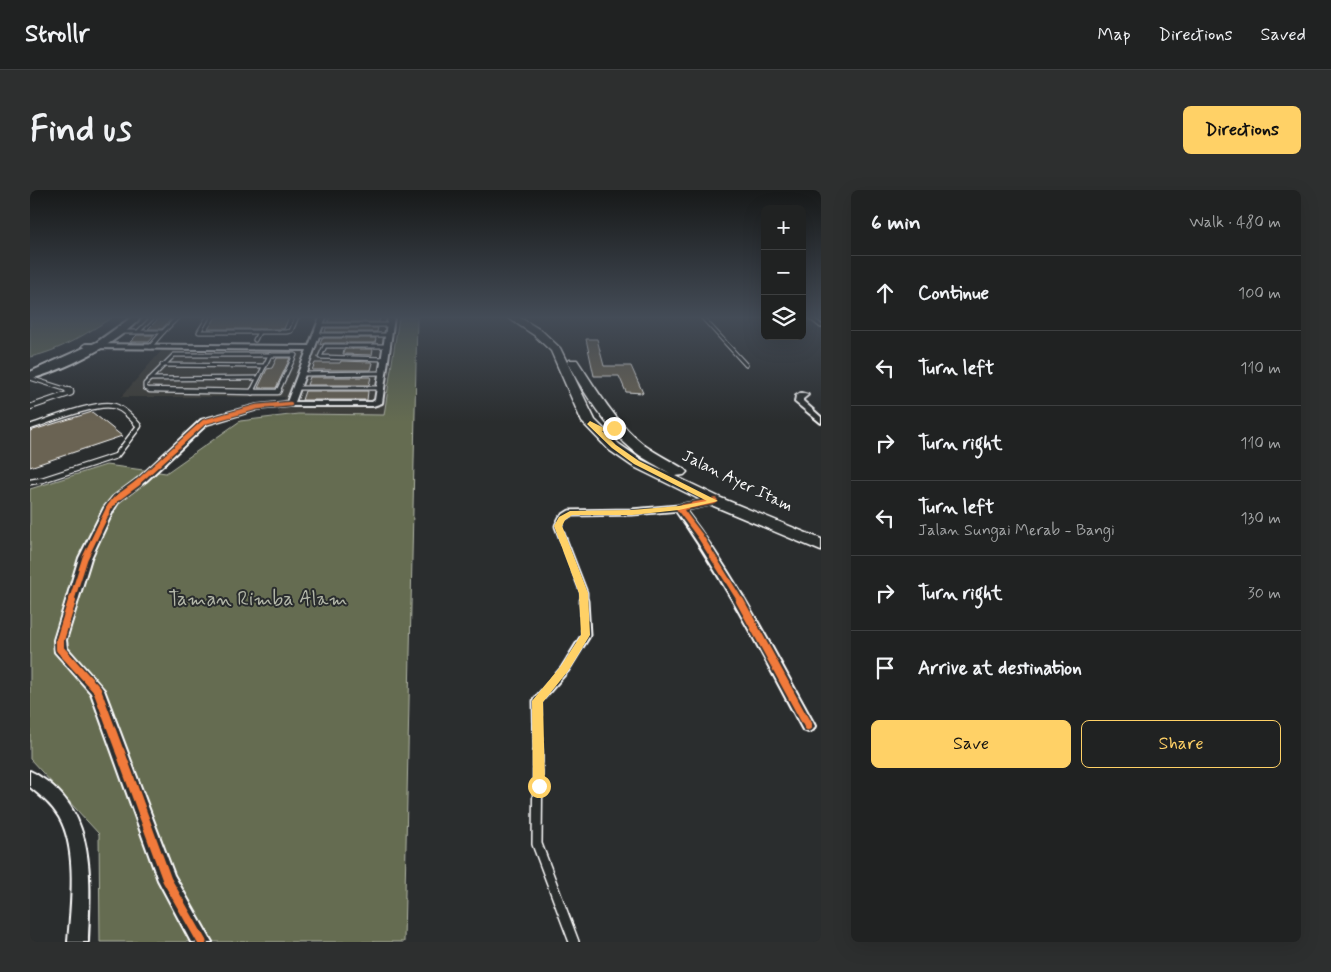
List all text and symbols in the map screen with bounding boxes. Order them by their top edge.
text: Strollr [25,19,89,50]
text: Map [1098,23,1131,47]
text: Directions [1159,23,1233,47]
text: Saved [1261,23,1306,47]
button: Directions [1183,106,1301,154]
text: Find us [30,107,132,153]
map controls [761,205,806,340]
button: + [761,205,806,250]
text: 6 min [871,209,921,237]
text: Walk · 480 m [1189,212,1281,233]
button: − [761,250,806,295]
icon: ahead [871,279,899,307]
text: Continue [918,281,989,306]
text: 100 m [1238,283,1281,304]
button: layers [761,295,806,340]
icon: left [871,354,899,382]
text: Turn left [918,356,994,381]
text: 110 m [1240,358,1281,379]
route end [603,417,626,440]
icon: right [871,429,899,457]
text: Turn right [918,431,1002,456]
text: 110 m [1240,433,1281,454]
street label: Jalan Ayer Itam [678,445,796,517]
text: Turn left [918,495,994,520]
icon: left [871,504,899,532]
text: 130 m [1240,508,1281,529]
text: Jalan Sungai Merab - Bangi [918,520,1115,541]
icon: right [871,579,899,607]
text: Turn right [918,581,1002,606]
text: 30 m [1248,583,1281,604]
park label: Taman Rimba Alam [168,586,348,613]
icon: arrive [871,654,899,682]
text: Arrive at destination [918,656,1082,681]
button: Save [871,720,1071,768]
button: Share [1081,720,1281,768]
route start [528,775,551,798]

